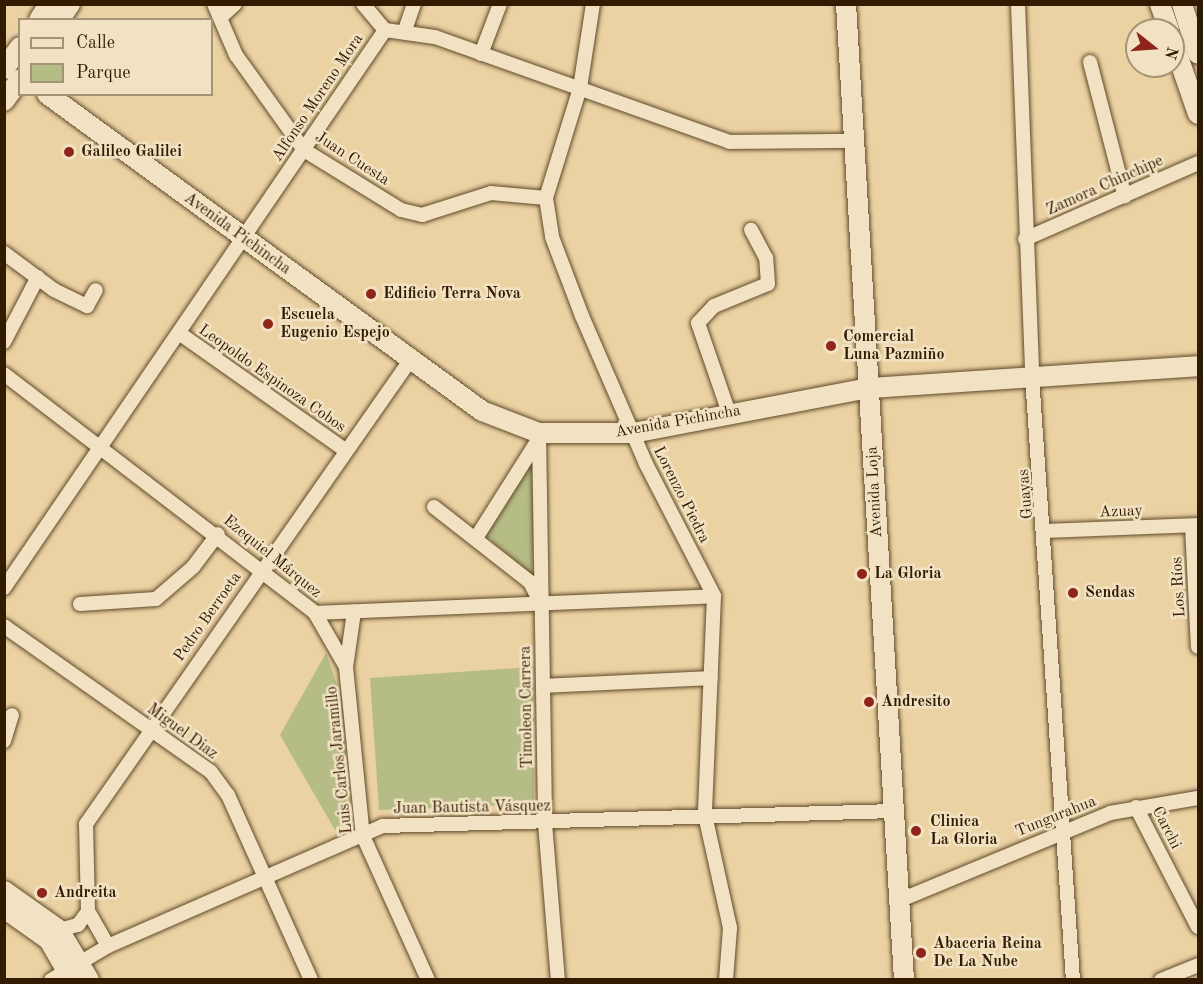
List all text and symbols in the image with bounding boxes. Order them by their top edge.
legend [18,18,213,96]
north arrow [1125,18,1185,78]
street label: Alfonso Moreno Mora [268,31,368,165]
text: Calle [76,34,115,52]
text: N [1161,44,1180,61]
text: Parque [76,64,131,82]
street label: Juan Cuesta [311,128,393,190]
place label: Galileo Galilei [81,142,182,162]
marker: Galileo Galilei [62,145,76,159]
street label: Zamora Chinchipe [1044,152,1166,220]
street label: Avenida Pichincha [180,189,294,279]
place label: Edificio Terra Nova [383,284,521,304]
marker: Edificio Terra Nova [364,287,378,301]
place label: Escuela Eugenio Espejo [280,305,390,343]
marker: Escuela Eugenio Espejo [261,317,275,331]
street label: Leopoldo Espinoza Cobos [195,321,349,437]
place label: Comercial Luna Pazmiño [843,327,945,365]
marker: Comercial Luna Pazmiño [824,339,838,353]
street label: Avenida Pichincha [614,401,742,443]
street label: Lorenzo Piedra [648,443,714,547]
street label: Avenida Loja [863,446,887,538]
street label: Guayas [1014,468,1038,520]
street label: Azuay [1099,502,1143,522]
street label: Ezequiel Márquez [219,511,325,603]
street label: Los Ríos [1168,556,1190,618]
place label: La Gloria [874,564,942,584]
marker: La Gloria [855,567,869,581]
street label: Pedro Berroeta [170,568,246,666]
place label: Sendas [1085,583,1135,603]
marker: Sendas [1066,586,1080,600]
street label: Timoleon Carrera [516,645,538,769]
street label: Luis Carlos Jaramillo [323,685,357,835]
place label: Andresito [881,692,951,712]
marker: Andresito [862,695,876,709]
street label: Miguel Diaz [143,700,221,764]
street label: Tungurahua [1013,792,1099,842]
street label: Juan Bautista Vásquez [393,797,551,819]
street label: Carchi [1147,804,1185,852]
place label: Clinica La Gloria [930,812,998,850]
marker: Clinica La Gloria [907,822,925,840]
place label: Andreita [54,883,117,903]
marker: Andreita [35,886,49,900]
place label: Abaceria Reina De La Nube [933,934,1042,972]
marker: Abaceria Reina De La Nube [914,946,928,960]

